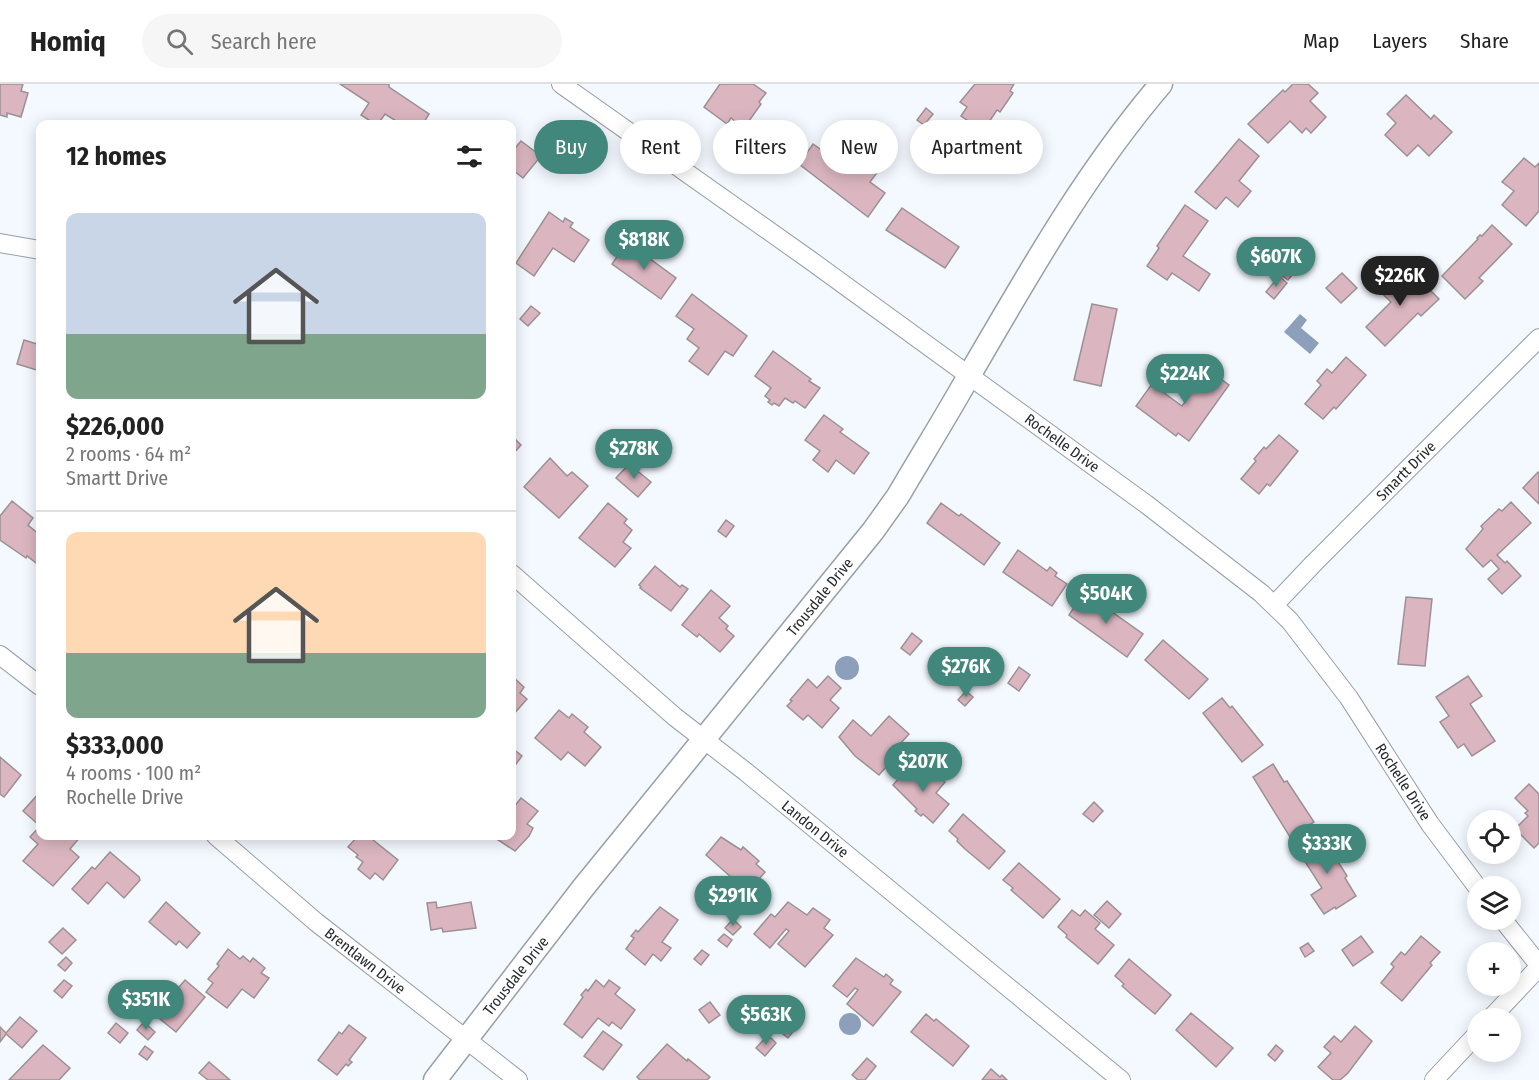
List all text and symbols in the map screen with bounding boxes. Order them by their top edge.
search box [142,14,562,68]
text: Homiq [30,25,106,58]
icon: search [163,25,196,58]
text: Search here [211,28,317,55]
text: Map [1303,28,1339,54]
text: Layers [1372,28,1427,54]
text: Share [1460,28,1509,54]
chip: Buy [534,120,608,174]
chip: Rent [620,120,701,174]
chip: Filters [713,120,808,174]
chip: New [820,120,898,174]
chip: Apartment [910,120,1043,174]
icon: filters [453,140,486,173]
text: 12 homes [66,141,166,172]
pin: $818K [602,220,686,271]
text: $818K [619,227,669,251]
pin: $607K [1234,237,1318,288]
text: $607K [1250,244,1302,268]
icon: home [222,252,330,360]
pin: $226K [1358,256,1442,307]
text: $226K [1375,263,1425,287]
pin: $224K [1143,354,1227,405]
text: $224K [1160,361,1210,385]
street label: Rochelle Drive [1021,410,1103,476]
text: $226,000 [66,411,164,442]
pin: $278K [592,429,676,480]
text: $278K [609,436,659,460]
street label: Smartt Drive [1373,438,1439,504]
text: 2 rooms · 64 m² [66,442,191,466]
text: Smartt Drive [66,466,168,490]
street label: Trousdale Drive [783,554,857,640]
icon: home [222,571,330,679]
pin: $504K [1064,574,1148,625]
text: $504K [1080,581,1132,605]
pin: $276K [924,647,1008,698]
text: $276K [941,654,991,678]
text: $333,000 [66,730,164,761]
street label: Rochelle Drive [1371,740,1435,824]
pin: $207K [881,742,965,793]
text: $207K [898,749,948,773]
text: 4 rooms · 100 m² [66,761,201,785]
text: Rochelle Drive [66,785,183,809]
street label: Landon Drive [778,797,852,861]
map controls [1467,810,1521,1062]
button: locate [1467,810,1521,864]
pin: $333K [1285,824,1369,875]
text: $333K [1302,831,1352,855]
pin: $291K [691,876,775,927]
button: layers [1467,876,1521,930]
text: $291K [708,883,758,907]
street label: Brentlawn Drive [321,924,409,998]
street label: Trousdale Drive [480,933,552,1019]
button: + [1467,942,1521,996]
pin: $351K [104,980,188,1031]
text: $351K [122,987,170,1011]
pin: $563K [724,995,808,1046]
text: $563K [740,1002,792,1026]
button: − [1467,1008,1521,1062]

